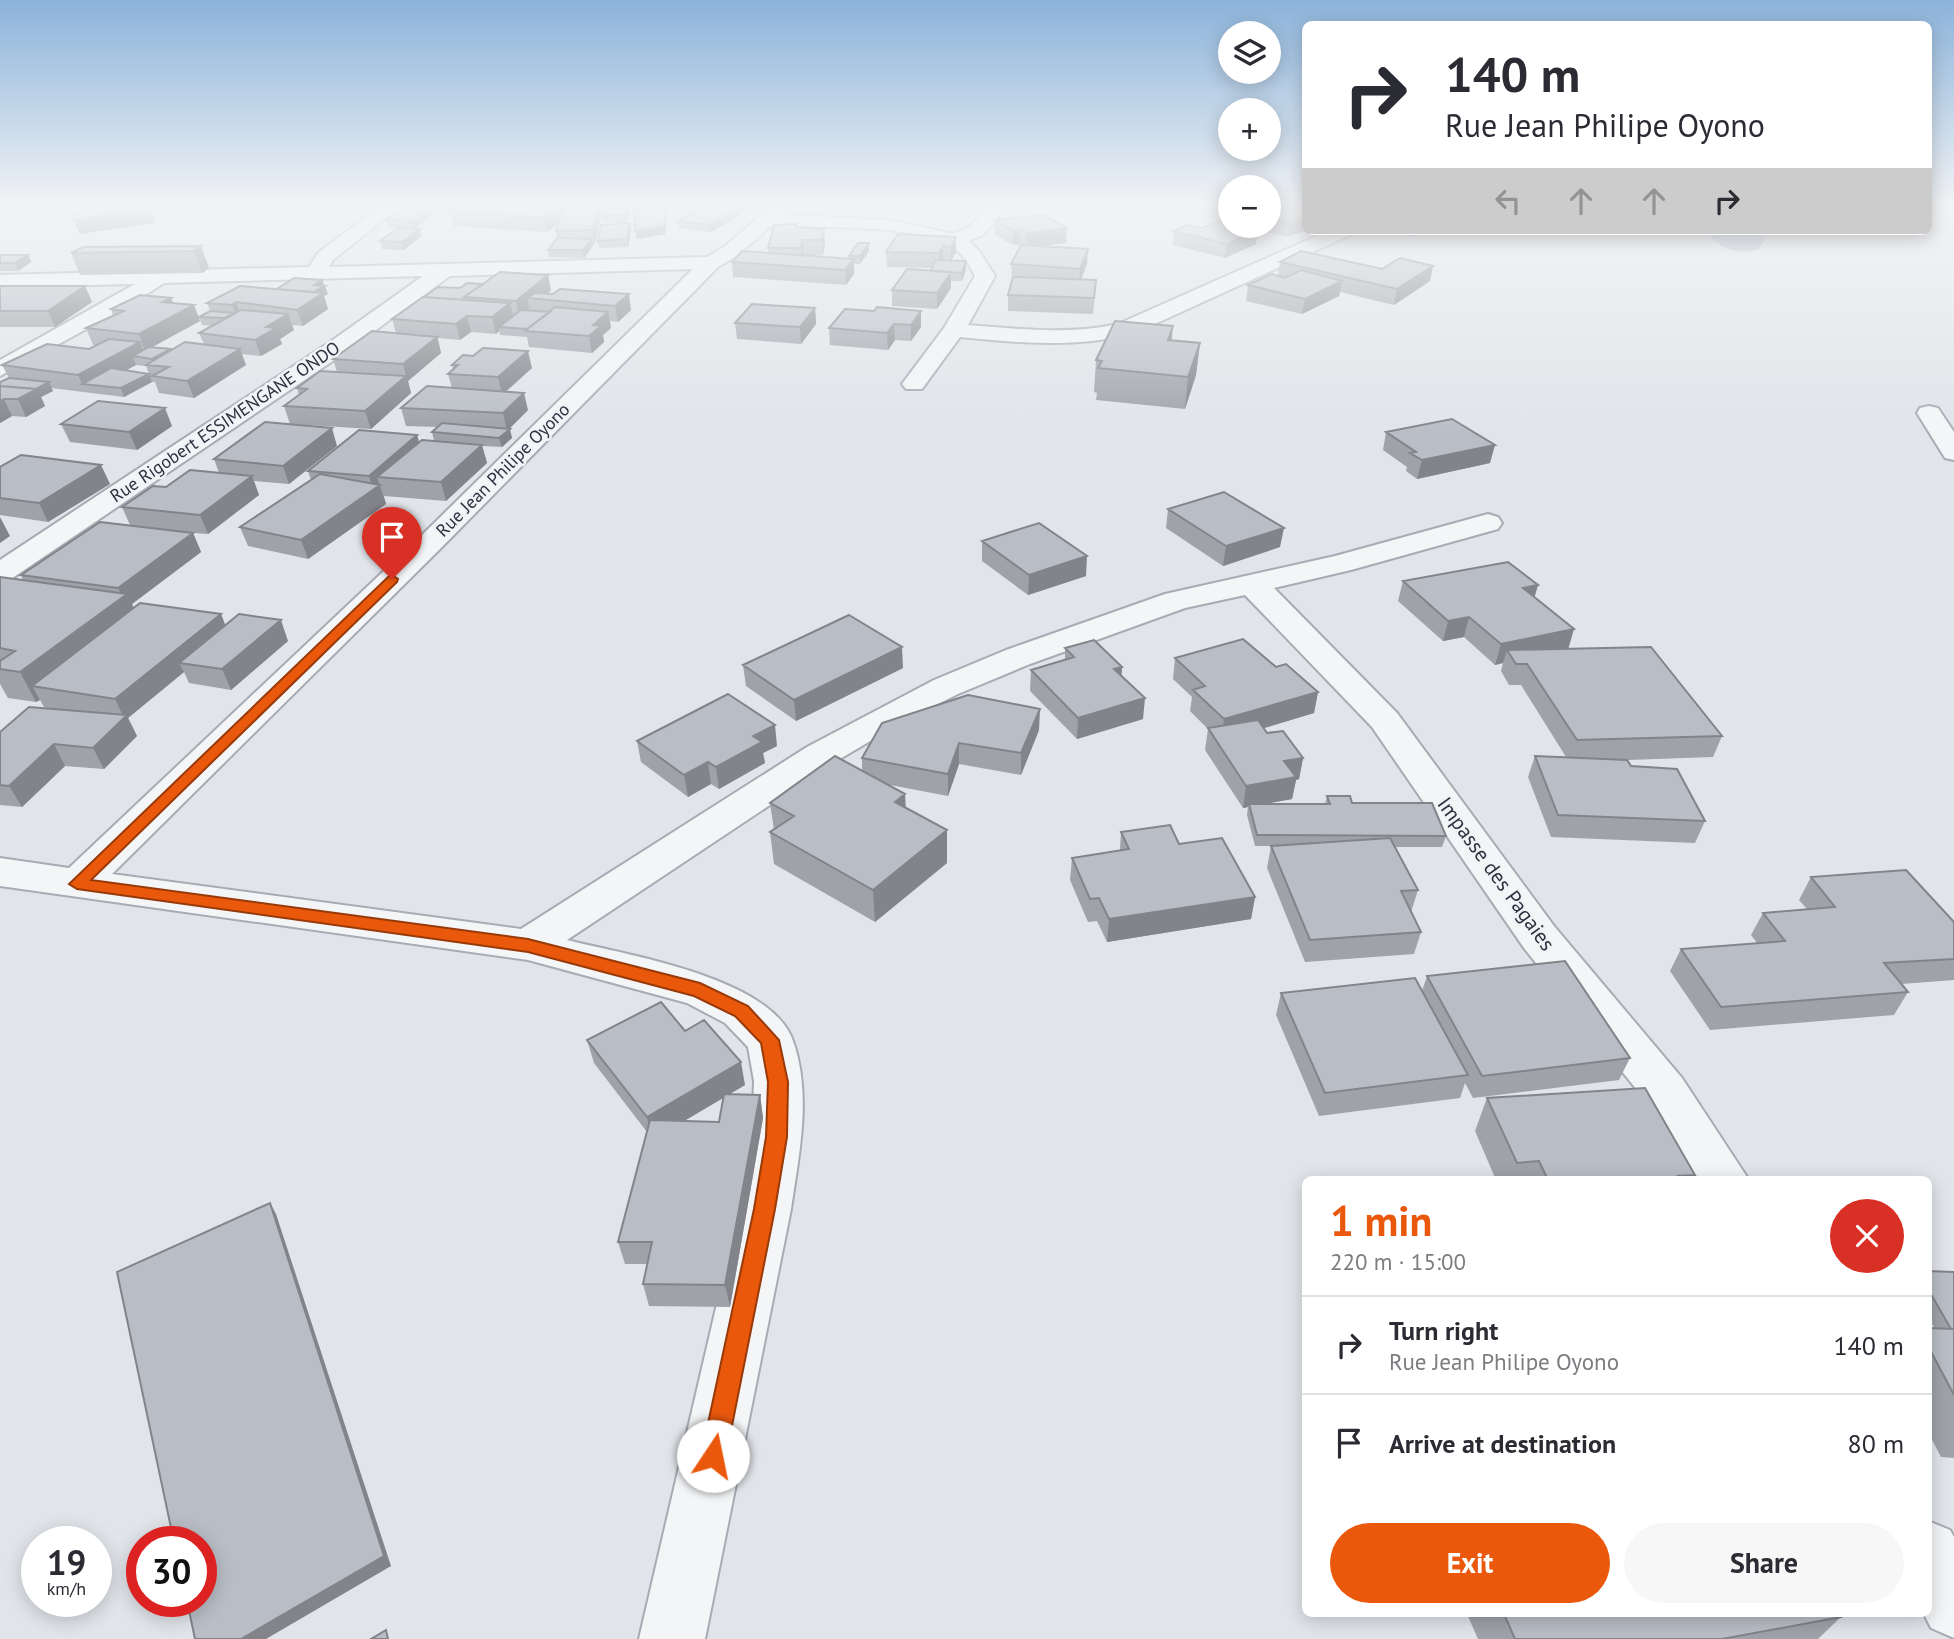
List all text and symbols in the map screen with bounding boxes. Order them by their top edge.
map controls [1218,21,1281,238]
button: layers [1218,21,1281,84]
text: 140 m [1445,42,1580,106]
icon: right [1330,49,1421,140]
button: + [1218,98,1281,161]
text: Rue Jean Philipe Oyono [1445,104,1765,146]
button: − [1218,175,1281,238]
icon: left [1489,182,1527,220]
icon: ahead [1562,182,1600,220]
icon: ahead [1635,182,1673,220]
icon: right [1708,182,1746,220]
street label: Rue Rigobert ESSIMENGANE ONDO [106,336,344,507]
street label: Rue Jean Philipe Oyono [431,398,574,541]
pin [362,507,422,579]
icon: arrive [373,518,411,556]
street label: Impasse des Pagaies [1432,792,1561,956]
text: 1 min [1330,1193,1432,1248]
button: close [1830,1199,1904,1273]
text: 220 m · 15:00 [1330,1247,1466,1276]
text: Turn right [1389,1314,1498,1347]
icon: right [1330,1326,1368,1364]
text: 140 m [1833,1329,1904,1362]
text: Rue Jean Philipe Oyono [1389,1347,1619,1376]
position arrow [676,1419,750,1493]
icon: arrive [1330,1424,1368,1462]
text: Arrive at destination [1389,1427,1616,1460]
text: 80 m [1848,1427,1904,1460]
button: Exit [1330,1523,1610,1603]
button: Share [1624,1523,1904,1603]
speed limit sign: 30 [126,1526,217,1617]
text: 19 [47,1539,86,1585]
text: km/h [47,1577,86,1600]

